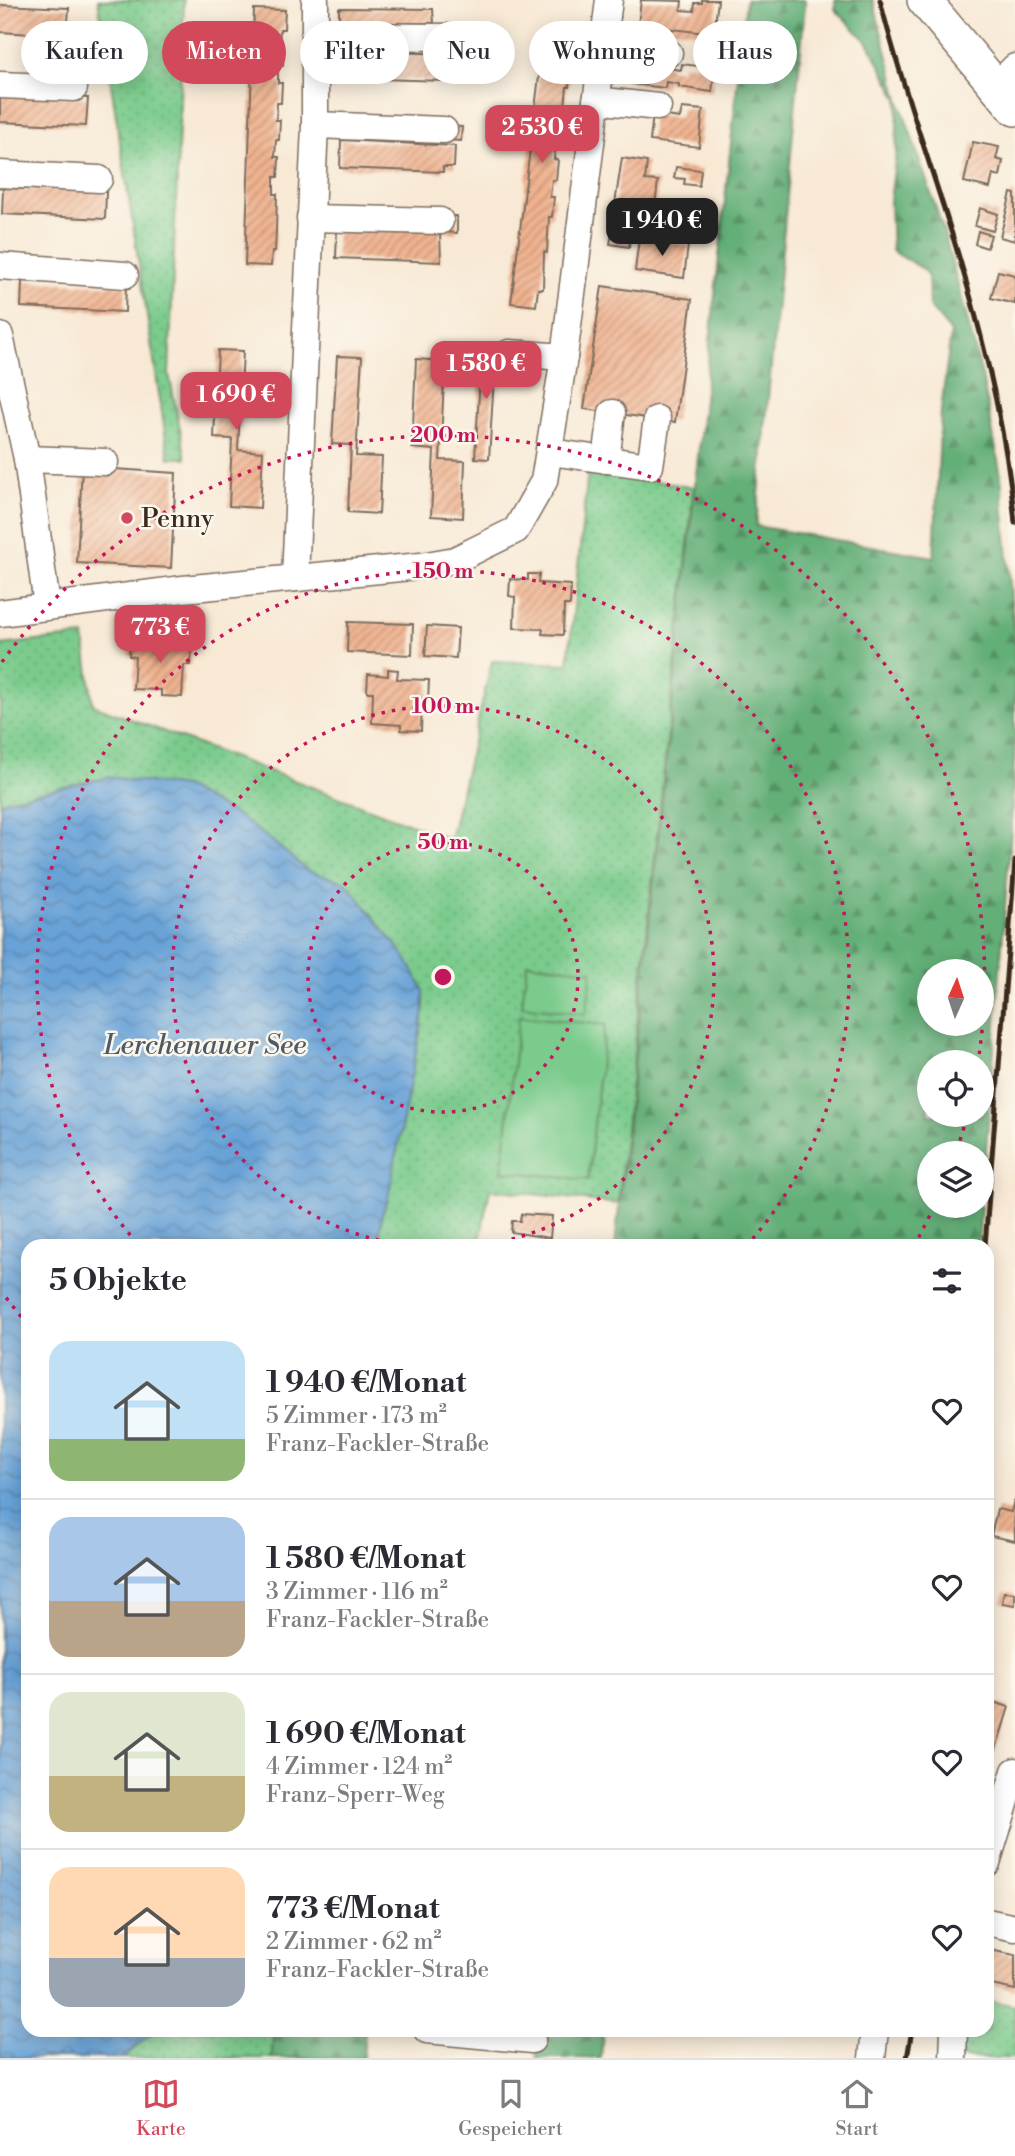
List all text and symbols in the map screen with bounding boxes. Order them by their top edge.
chip: Kaufen [21,21,148,84]
chip: Mieten [162,21,286,84]
chip: Filter [300,21,409,84]
chip: Neu [423,21,515,84]
chip: Wohnung [529,21,679,84]
chip: Haus [693,21,797,84]
pin: 2 530 € [477,106,607,165]
text: 2 530 € [501,114,583,142]
pin: 1 940 € [597,198,727,258]
text: 1 940 € [622,207,702,235]
pin: 1 580 € [421,342,551,401]
text: 1 580 € [446,350,526,378]
pin: 1 690 € [171,372,301,432]
text: 1 690 € [196,381,276,409]
text: 200 m [410,423,476,449]
place label: Penny [141,503,214,535]
marker: Penny [119,510,135,526]
text: 150 m [413,559,473,585]
pin: 773 € [111,606,209,665]
text: 773 € [130,614,190,642]
text: 100 m [412,694,474,720]
text: 50 m [418,830,468,856]
north arrow [917,959,994,1036]
map controls [917,959,994,1218]
centre of rings [431,965,455,989]
water label: Lerchenauer See [103,1028,306,1063]
button: locate [917,1050,994,1127]
button: layers [917,1141,994,1218]
text: 5 Objekte [49,1262,187,1300]
icon: filters [928,1262,966,1300]
text: 1 940 €/Monat [266,1364,466,1402]
icon: home [105,1369,189,1453]
icon: heart [928,1392,966,1430]
text: 5 Zimmer · 173 m² [266,1402,447,1430]
text: Franz-Fackler-Straße [266,1430,489,1458]
text: 1 580 €/Monat [266,1540,466,1578]
icon: home [105,1545,189,1629]
icon: heart [928,1568,966,1606]
text: 3 Zimmer · 116 m² [266,1578,448,1606]
text: Franz-Fackler-Straße [266,1606,489,1634]
text: 1 690 €/Monat [266,1715,466,1753]
icon: home [105,1720,189,1804]
icon: heart [928,1743,966,1781]
text: 4 Zimmer · 124 m² [266,1753,452,1781]
text: Franz-Sperr-Weg [266,1781,445,1809]
text: 773 €/Monat [266,1890,440,1928]
icon: home [105,1895,189,1979]
icon: heart [928,1918,966,1956]
text: 2 Zimmer · 62 m² [266,1928,442,1956]
text: Franz-Fackler-Straße [266,1956,489,1984]
tab: Karte [136,2075,186,2141]
tab: Gespeichert [458,2075,563,2141]
tab: Start [836,2075,879,2141]

